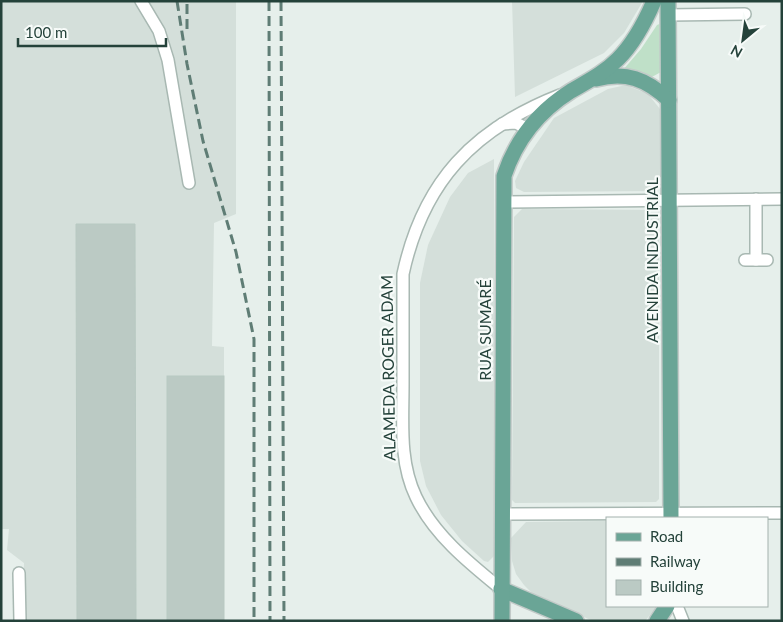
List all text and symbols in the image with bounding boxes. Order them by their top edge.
scale bar [18,15,165,47]
north arrow [718,15,768,65]
text: 100 m [25,23,67,41]
text: N [728,42,745,62]
street label: AVENIDA INDUSTRIAL [642,177,661,343]
street label: ALAMEDA ROGER ADAM [376,275,399,461]
street label: RUA SUMARÉ [475,279,494,381]
legend [606,517,768,607]
text: Road [650,527,683,545]
text: Railway [650,552,701,570]
text: Building [650,577,703,595]

